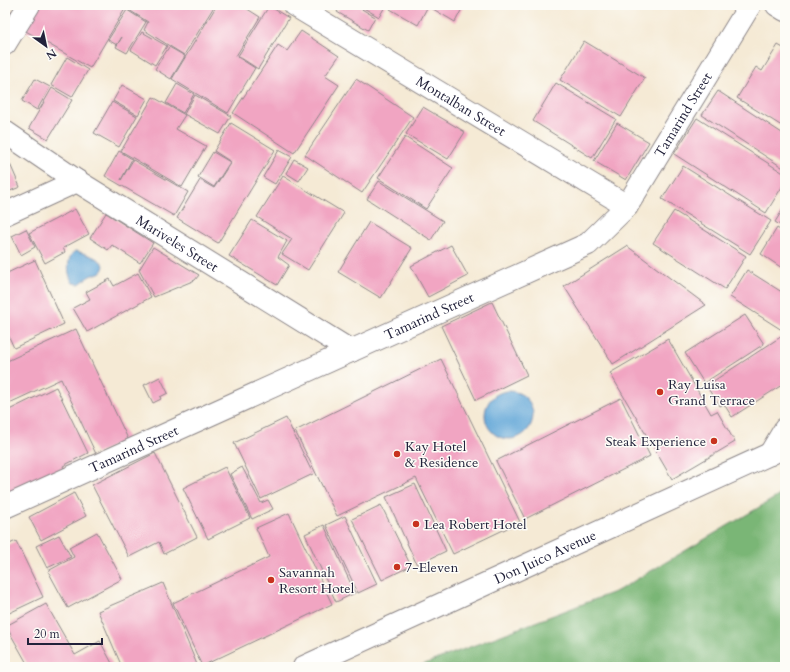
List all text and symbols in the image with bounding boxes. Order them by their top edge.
north arrow [26,26,66,66]
text: N [43,45,59,63]
street label: Tamarind Street [650,68,716,161]
street label: Montalban Street [412,71,510,141]
street label: Mariveles Street [132,210,223,276]
street label: Tamarind Street [381,287,477,344]
place label: Ray Luisa Grand Terrace [668,375,755,410]
marker: Ray Luisa Grand Terrace [655,387,665,397]
street label: Tamarind Street [86,420,182,477]
place label: Steak Experience [605,432,706,451]
marker: Steak Experience [709,436,719,446]
place label: Kay Hotel & Residence [405,437,478,472]
marker: Kay Hotel & Residence [392,449,402,459]
place label: Lea Robert Hotel [424,515,527,534]
marker: Lea Robert Hotel [411,519,421,529]
street label: Don Juico Avenue [491,525,599,588]
place label: 7-Eleven [405,558,458,577]
marker: 7-Eleven [392,562,402,572]
place label: Savannah Resort Hotel [279,563,355,598]
marker: Savannah Resort Hotel [266,575,276,585]
scale bar [28,620,102,646]
text: 20 m [34,626,61,642]

